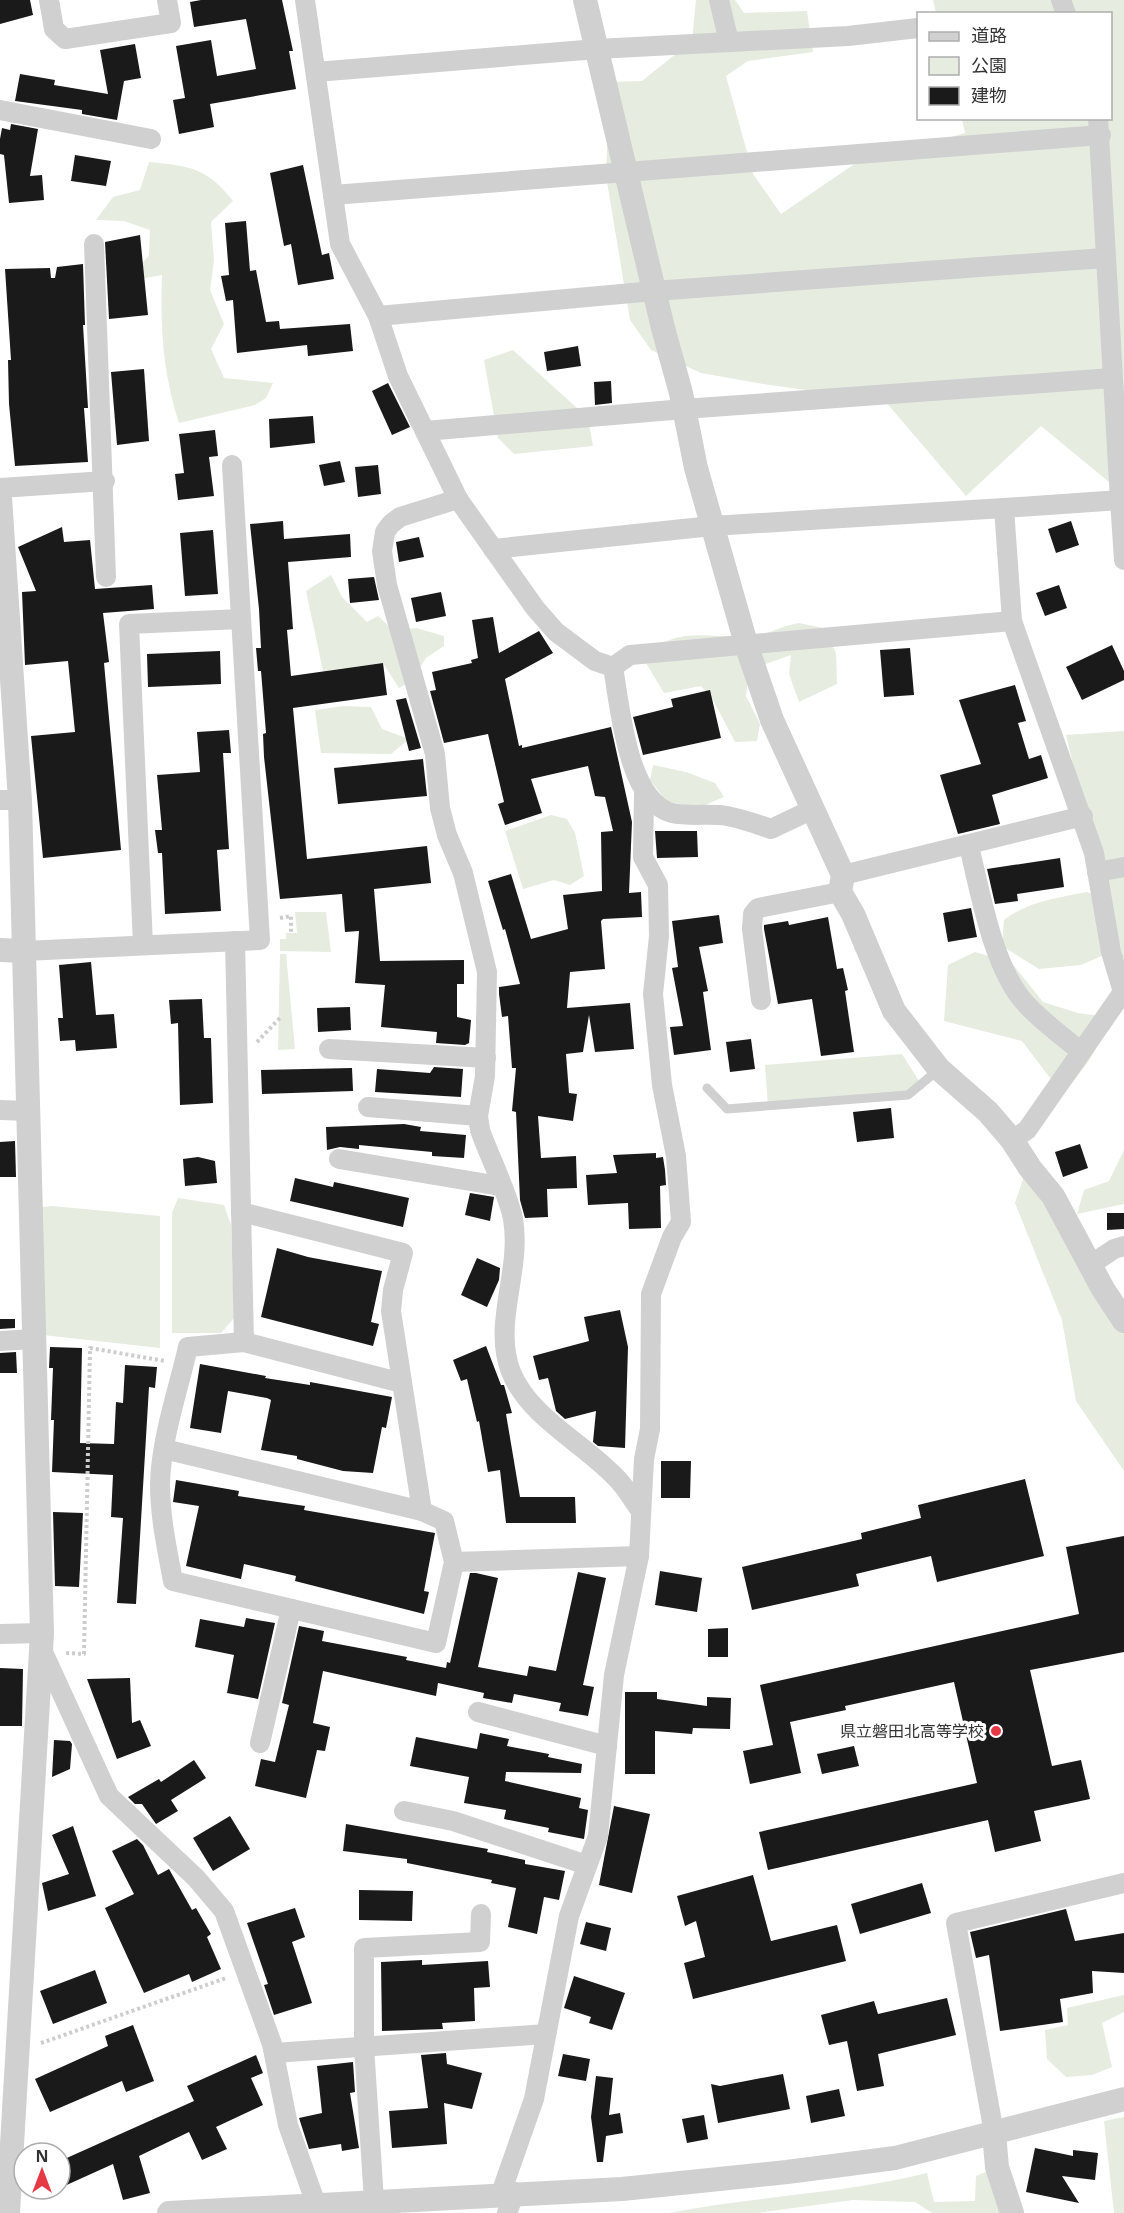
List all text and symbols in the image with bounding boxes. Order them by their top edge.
legend [917,12,1112,120]
text: 道路 [971,23,1007,47]
text: 公園 [971,53,1007,77]
text: 建物 [971,83,1007,107]
place label: 県立磐田北高等学校 [840,1720,984,1742]
marker: 県立磐田北高等学校 [989,1724,1003,1738]
north arrow [12,2141,72,2201]
text: N [35,2145,49,2167]

